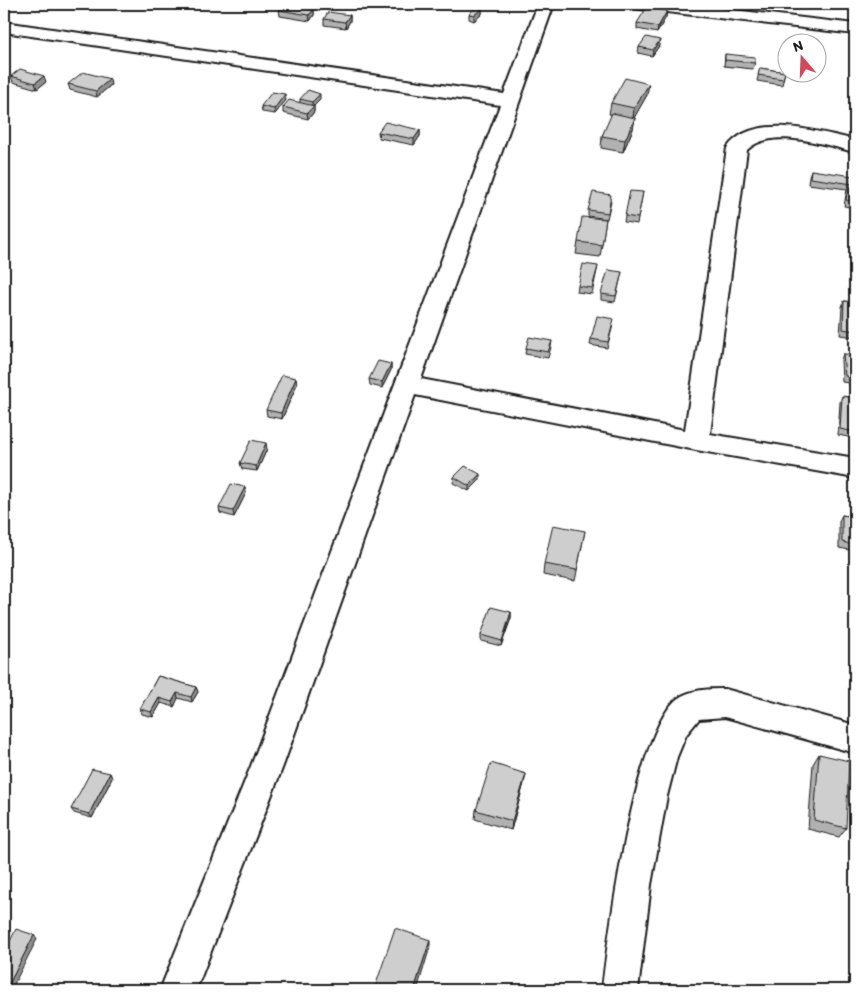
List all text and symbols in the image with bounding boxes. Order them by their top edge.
north arrow [776,32,826,82]
text: N [791,37,805,56]

